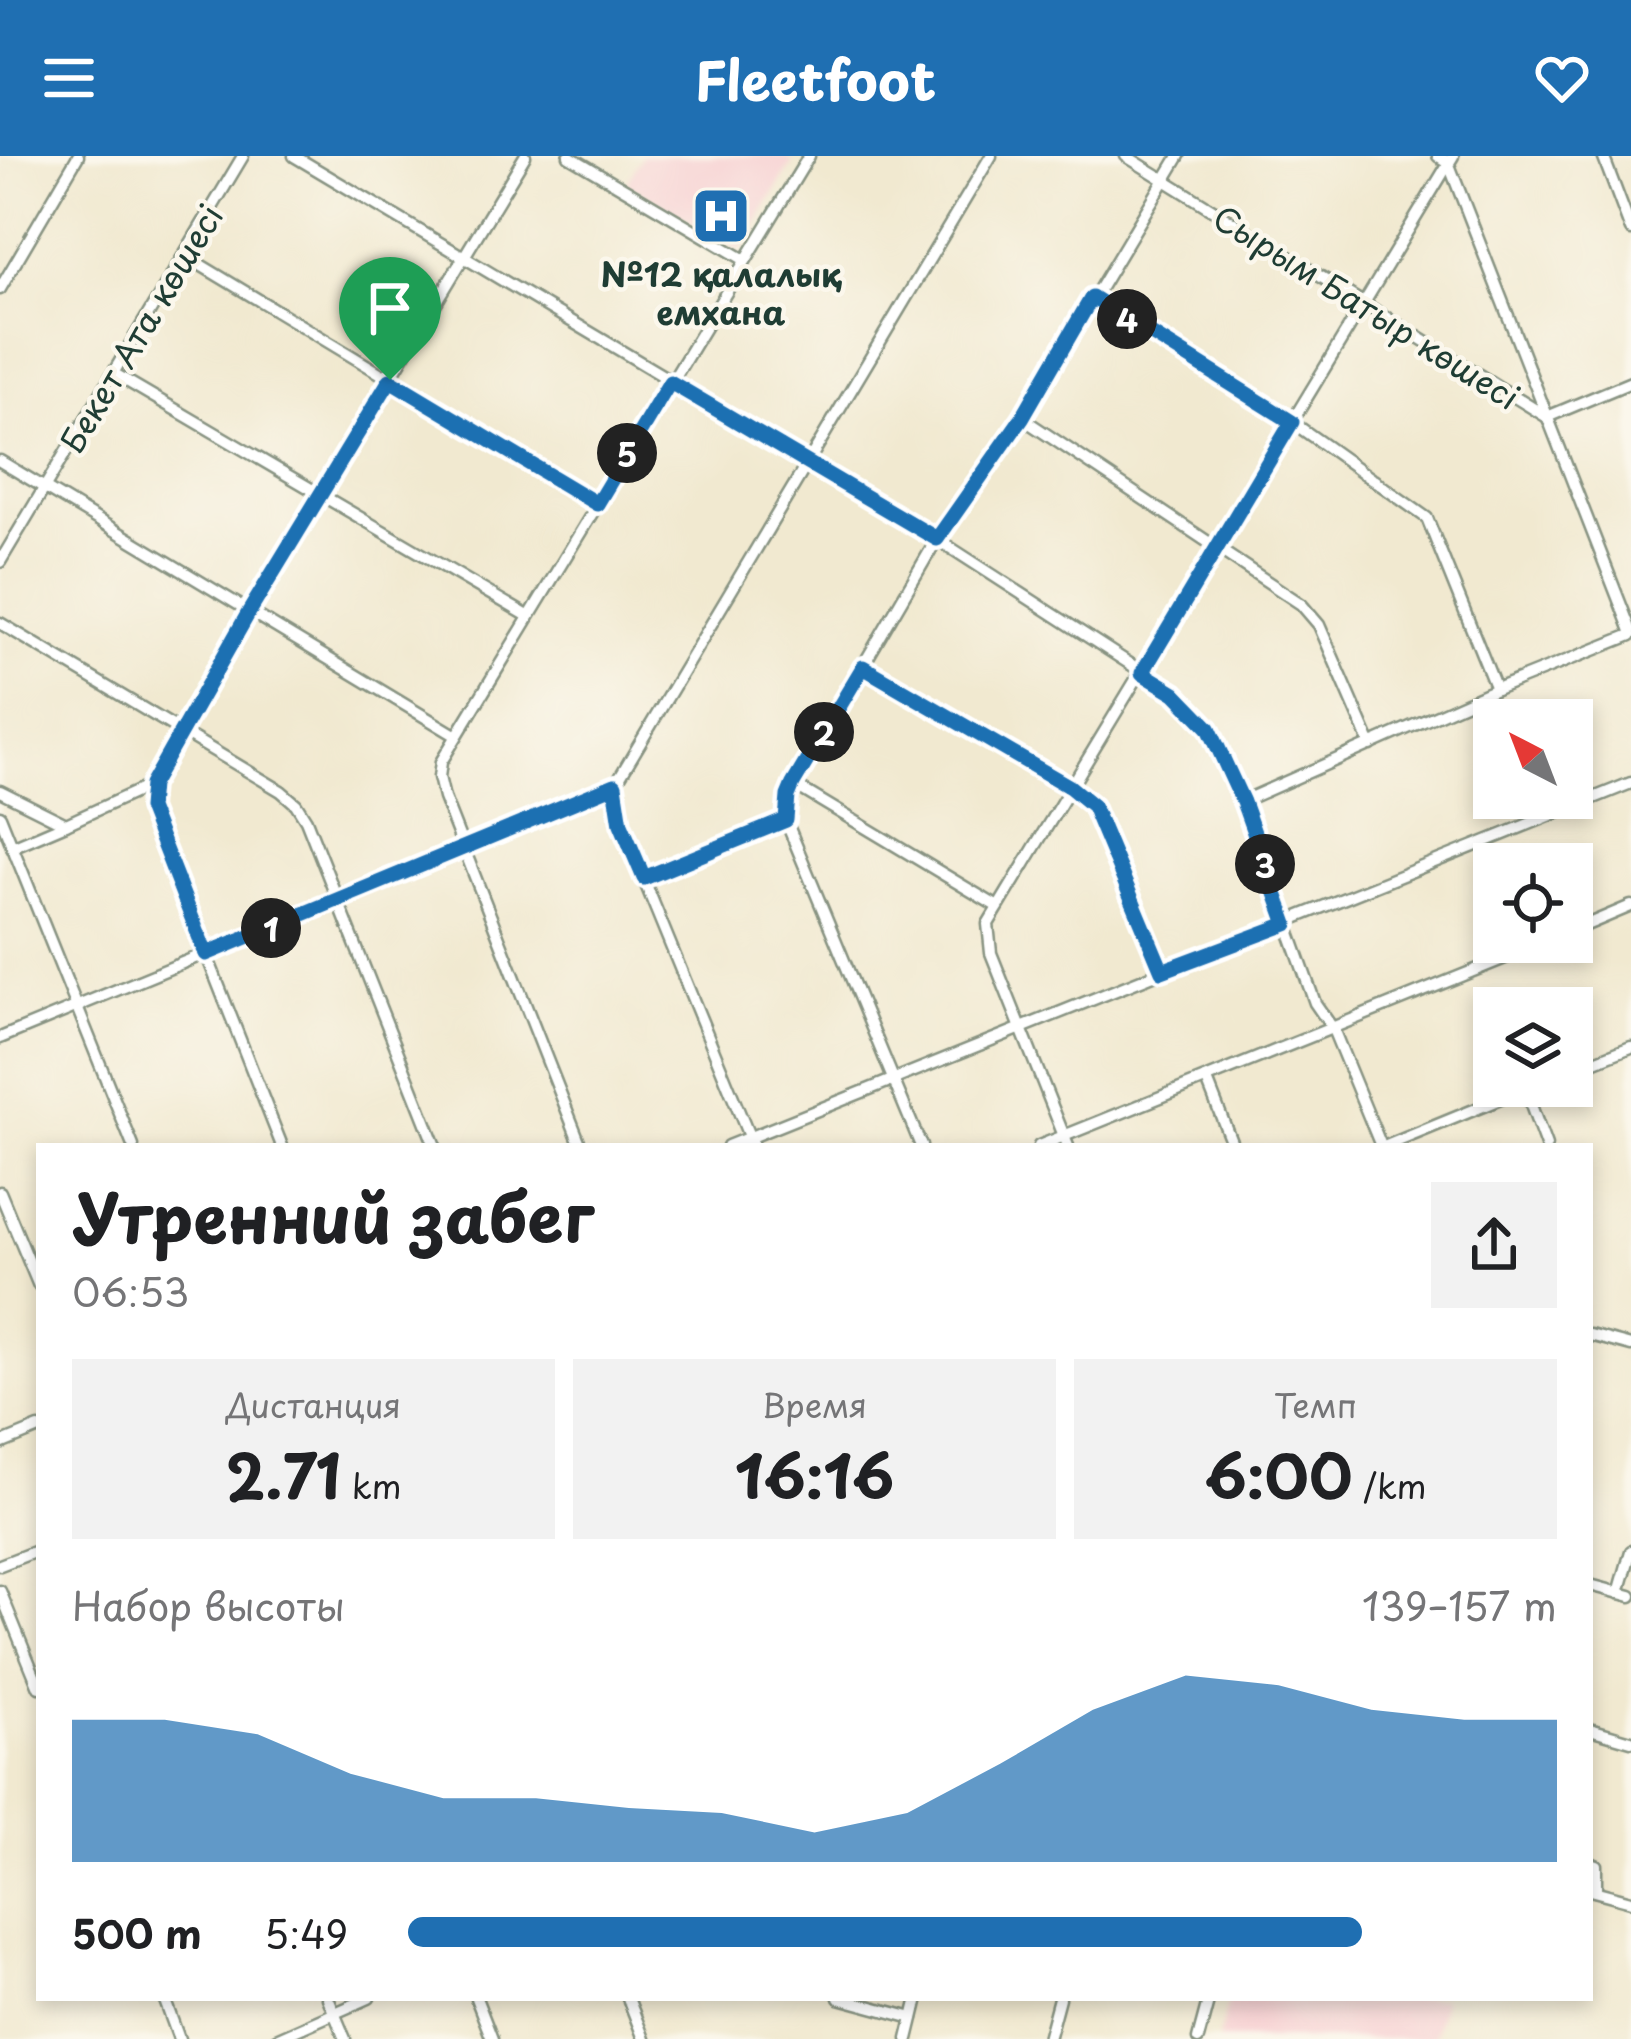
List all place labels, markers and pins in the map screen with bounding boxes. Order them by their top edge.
hospital icon: №12 қалалық емхана [690,185,752,247]
place label: №12 қалалық емхана [600,248,842,336]
pin [339,257,441,380]
pin: 4 [1097,289,1157,349]
pin: 5 [597,423,657,483]
pin: 2 [794,702,854,762]
pin: 3 [1235,834,1295,894]
pin: 1 [241,898,301,958]

